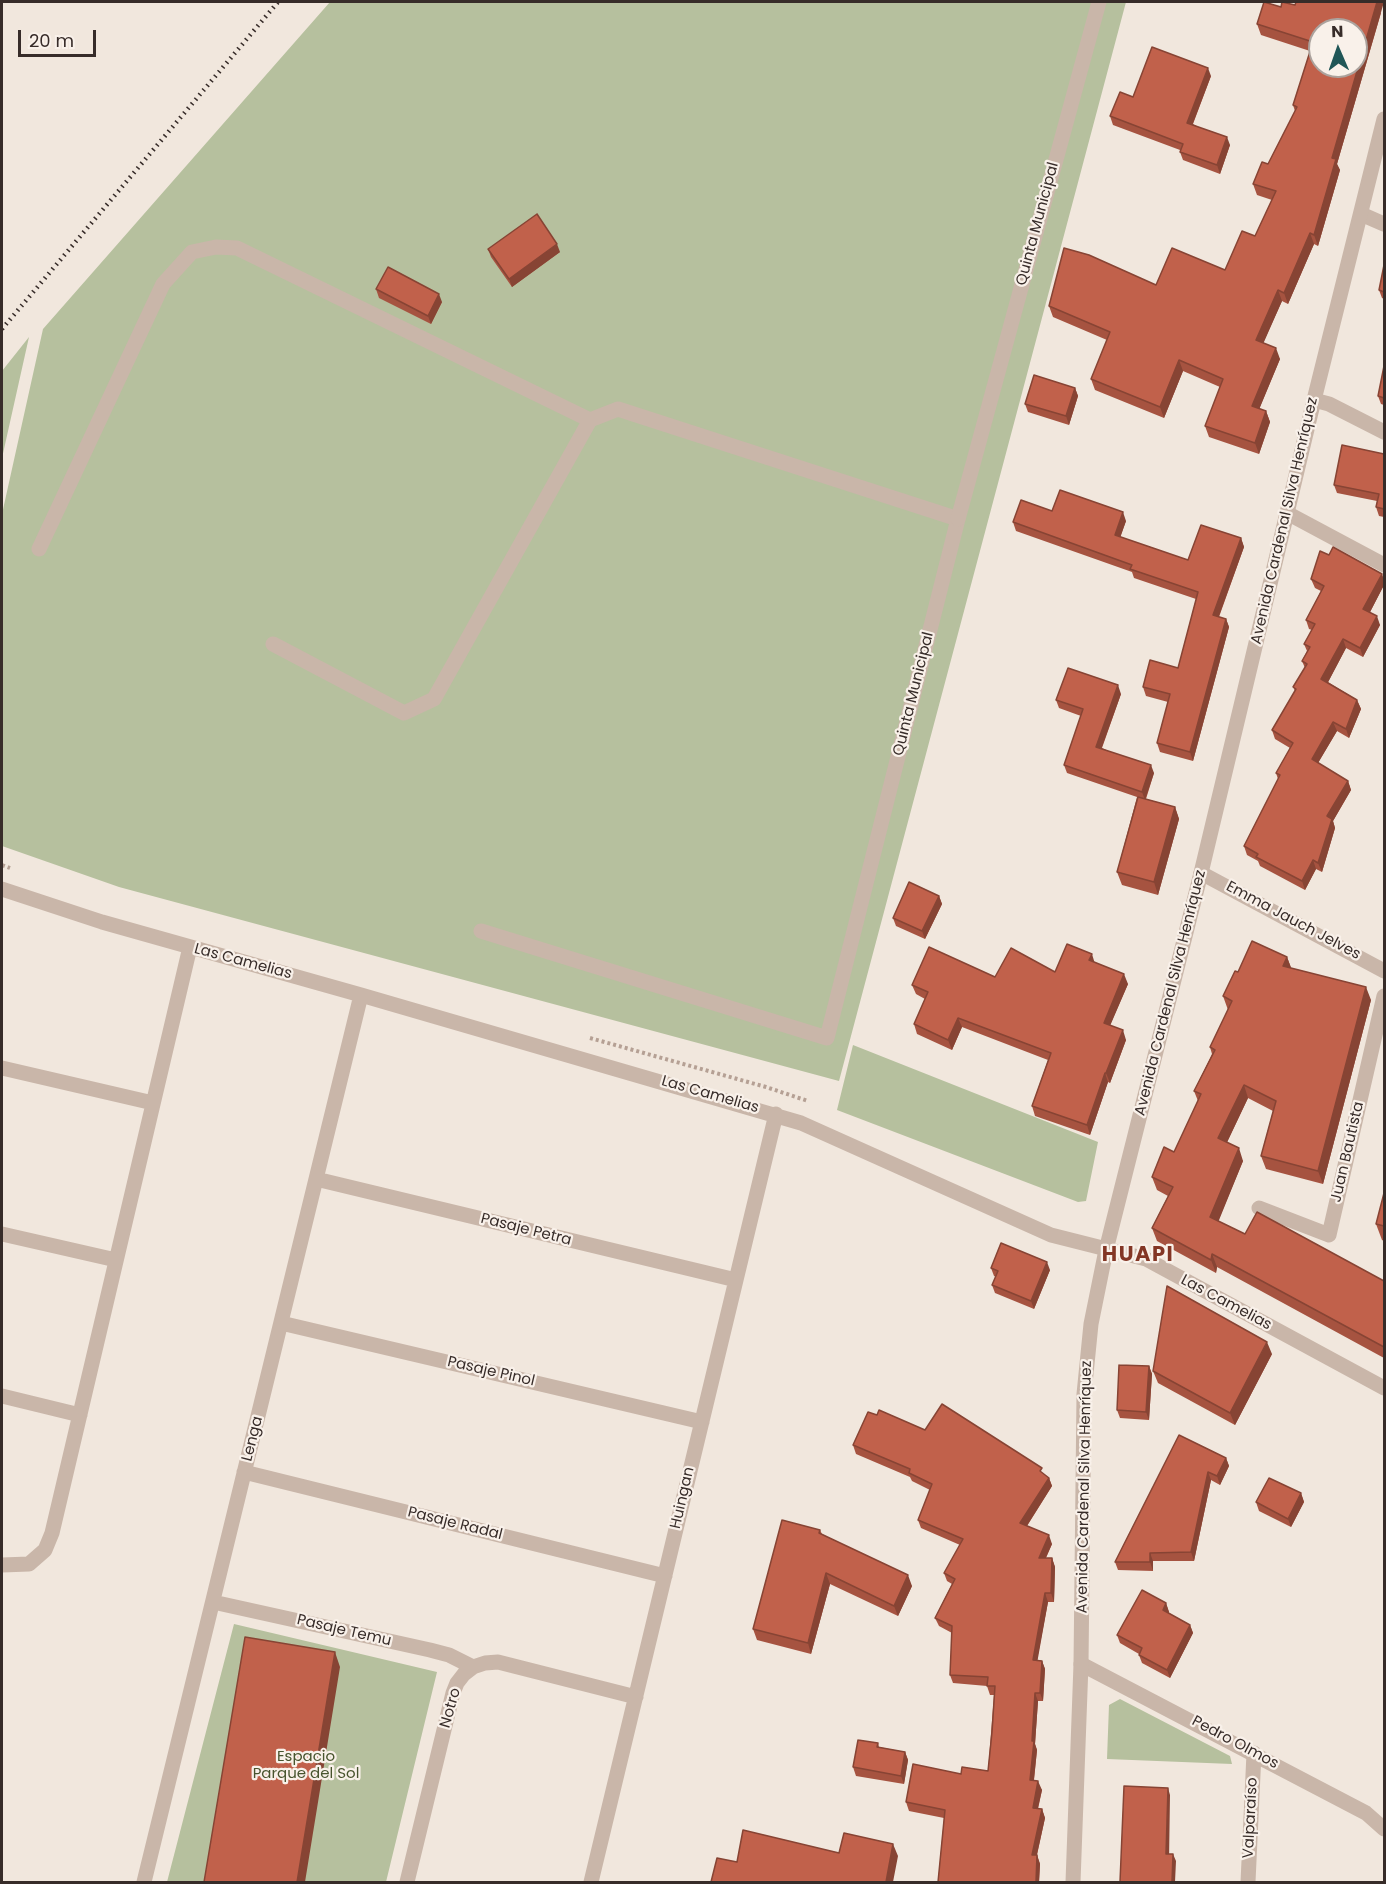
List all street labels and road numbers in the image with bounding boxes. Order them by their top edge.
street label: Quinta Municipal [1013,160,1063,288]
street label: Avenida Cardenal Silva Henríquez [1248,396,1322,646]
street label: Quinta Municipal [890,630,938,758]
street label: Avenida Cardenal Silva Henríquez [1132,868,1210,1118]
street label: Emma Jauch Jelves [1223,878,1363,964]
street label: Las Camelias [192,940,294,984]
street label: Las Camelias [659,1073,761,1117]
street label: Juan Bautista [1328,1100,1368,1204]
street label: Pasaje Petra [479,1210,573,1250]
street label: Las Camelias [1178,1272,1274,1334]
street label: Pasaje Pinol [446,1353,536,1391]
street label: Avenida Cardenal Silva Henríquez [1074,1360,1096,1614]
street label: Lenga [239,1415,267,1463]
street label: Huingan [667,1465,699,1531]
street label: Pasaje Radal [406,1504,504,1544]
street label: Pasaje Temu [295,1611,393,1651]
street label: Notro [437,1686,465,1730]
street label: Pedro Olmos [1189,1713,1281,1773]
street label: Valparaíso [1240,1777,1262,1859]

